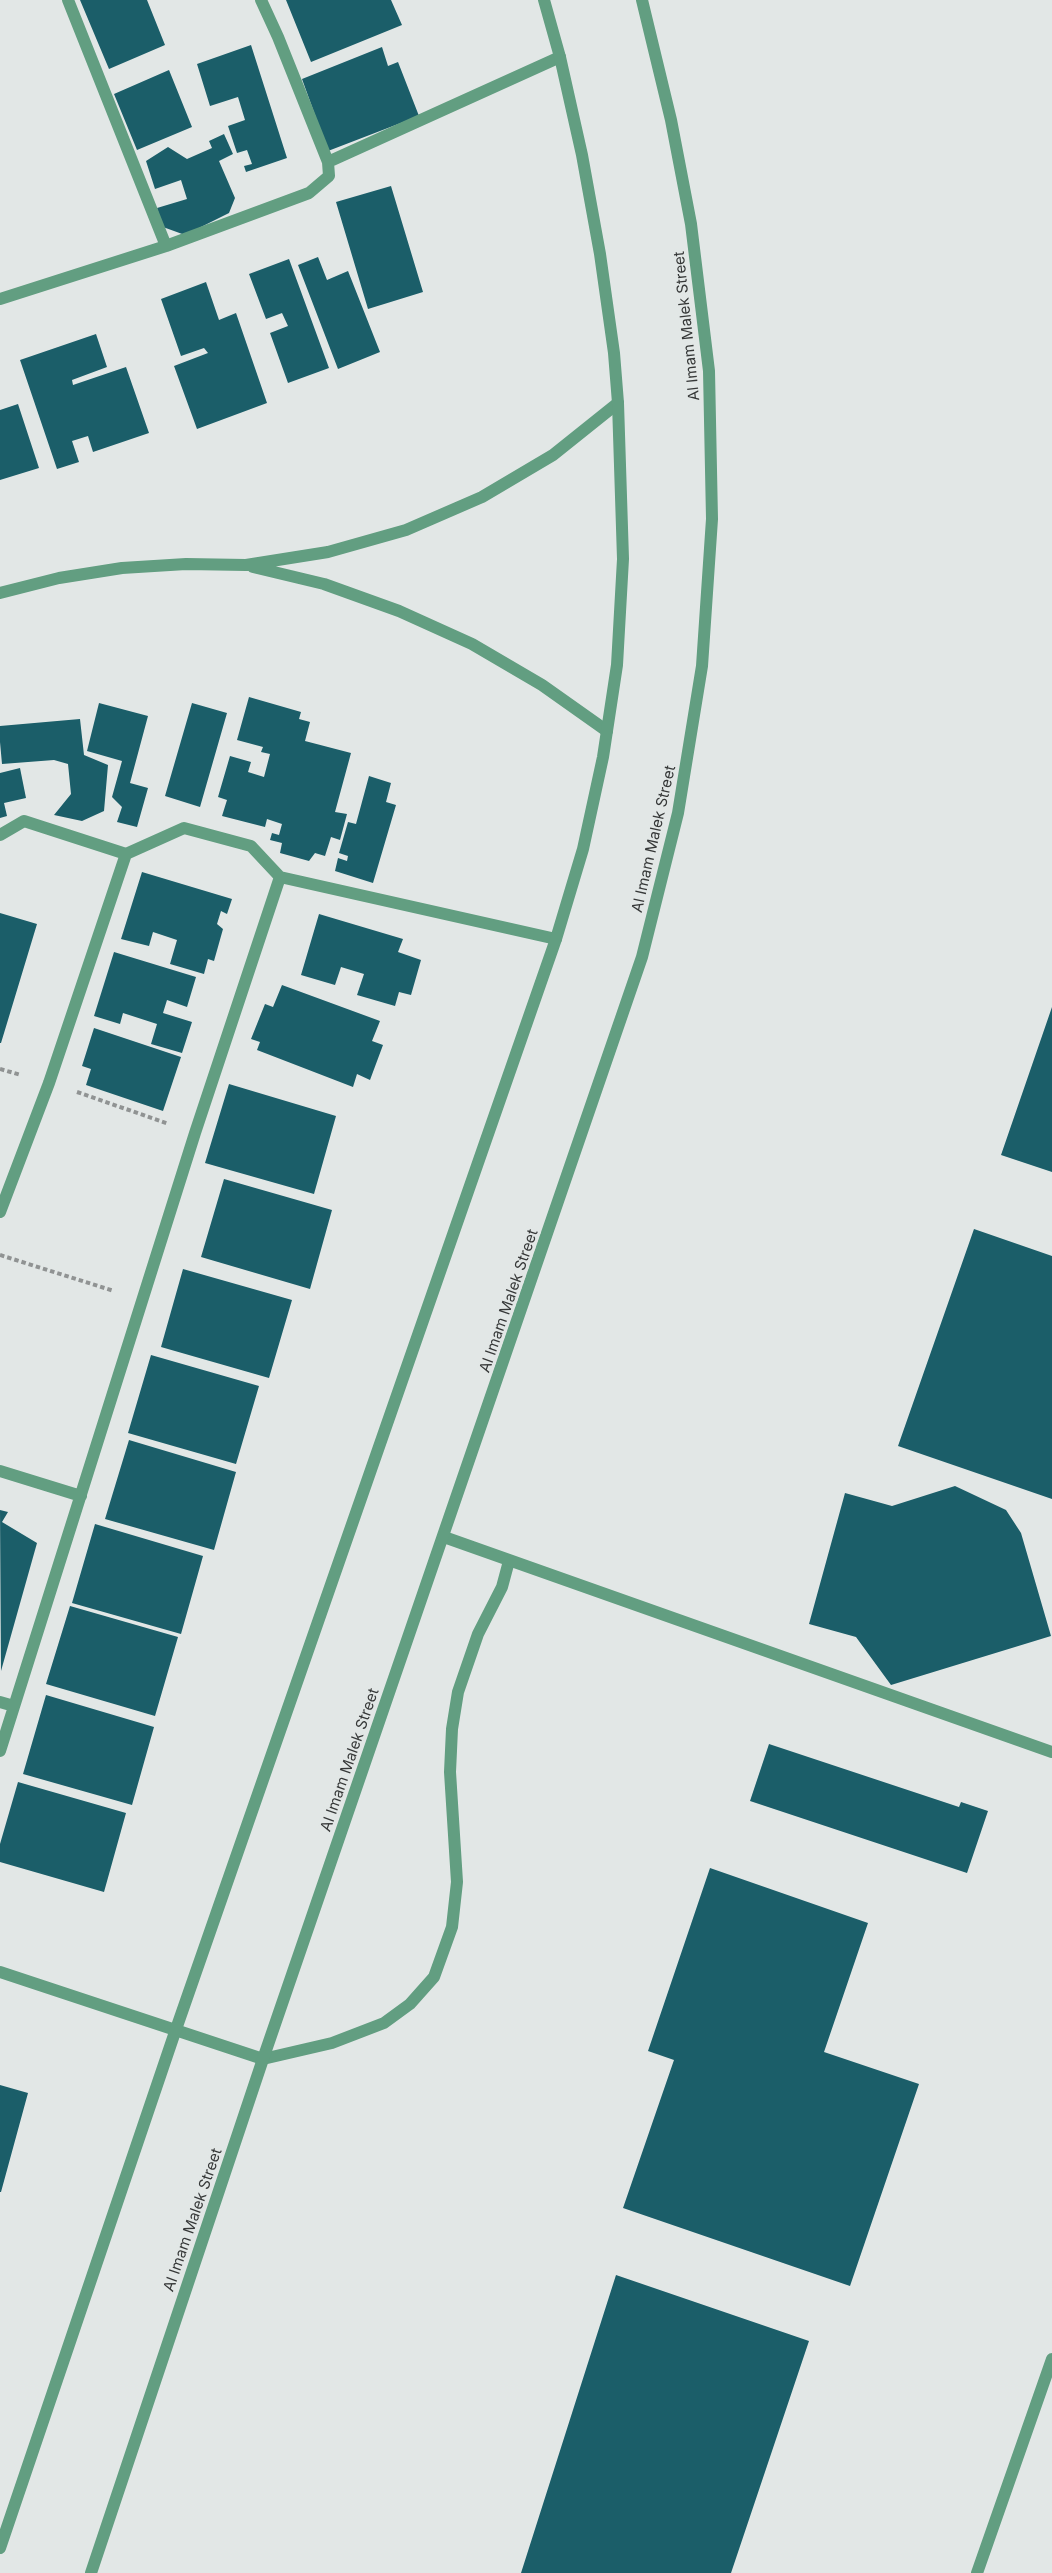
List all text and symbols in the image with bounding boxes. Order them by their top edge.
street label: Al Imam Malek Street [670,250,704,402]
street label: Al Imam Malek Street [628,764,680,914]
street label: Al Imam Malek Street [476,1227,542,1375]
street label: Al Imam Malek Street [317,1686,383,1834]
street label: Al Imam Malek Street [160,2146,226,2294]

